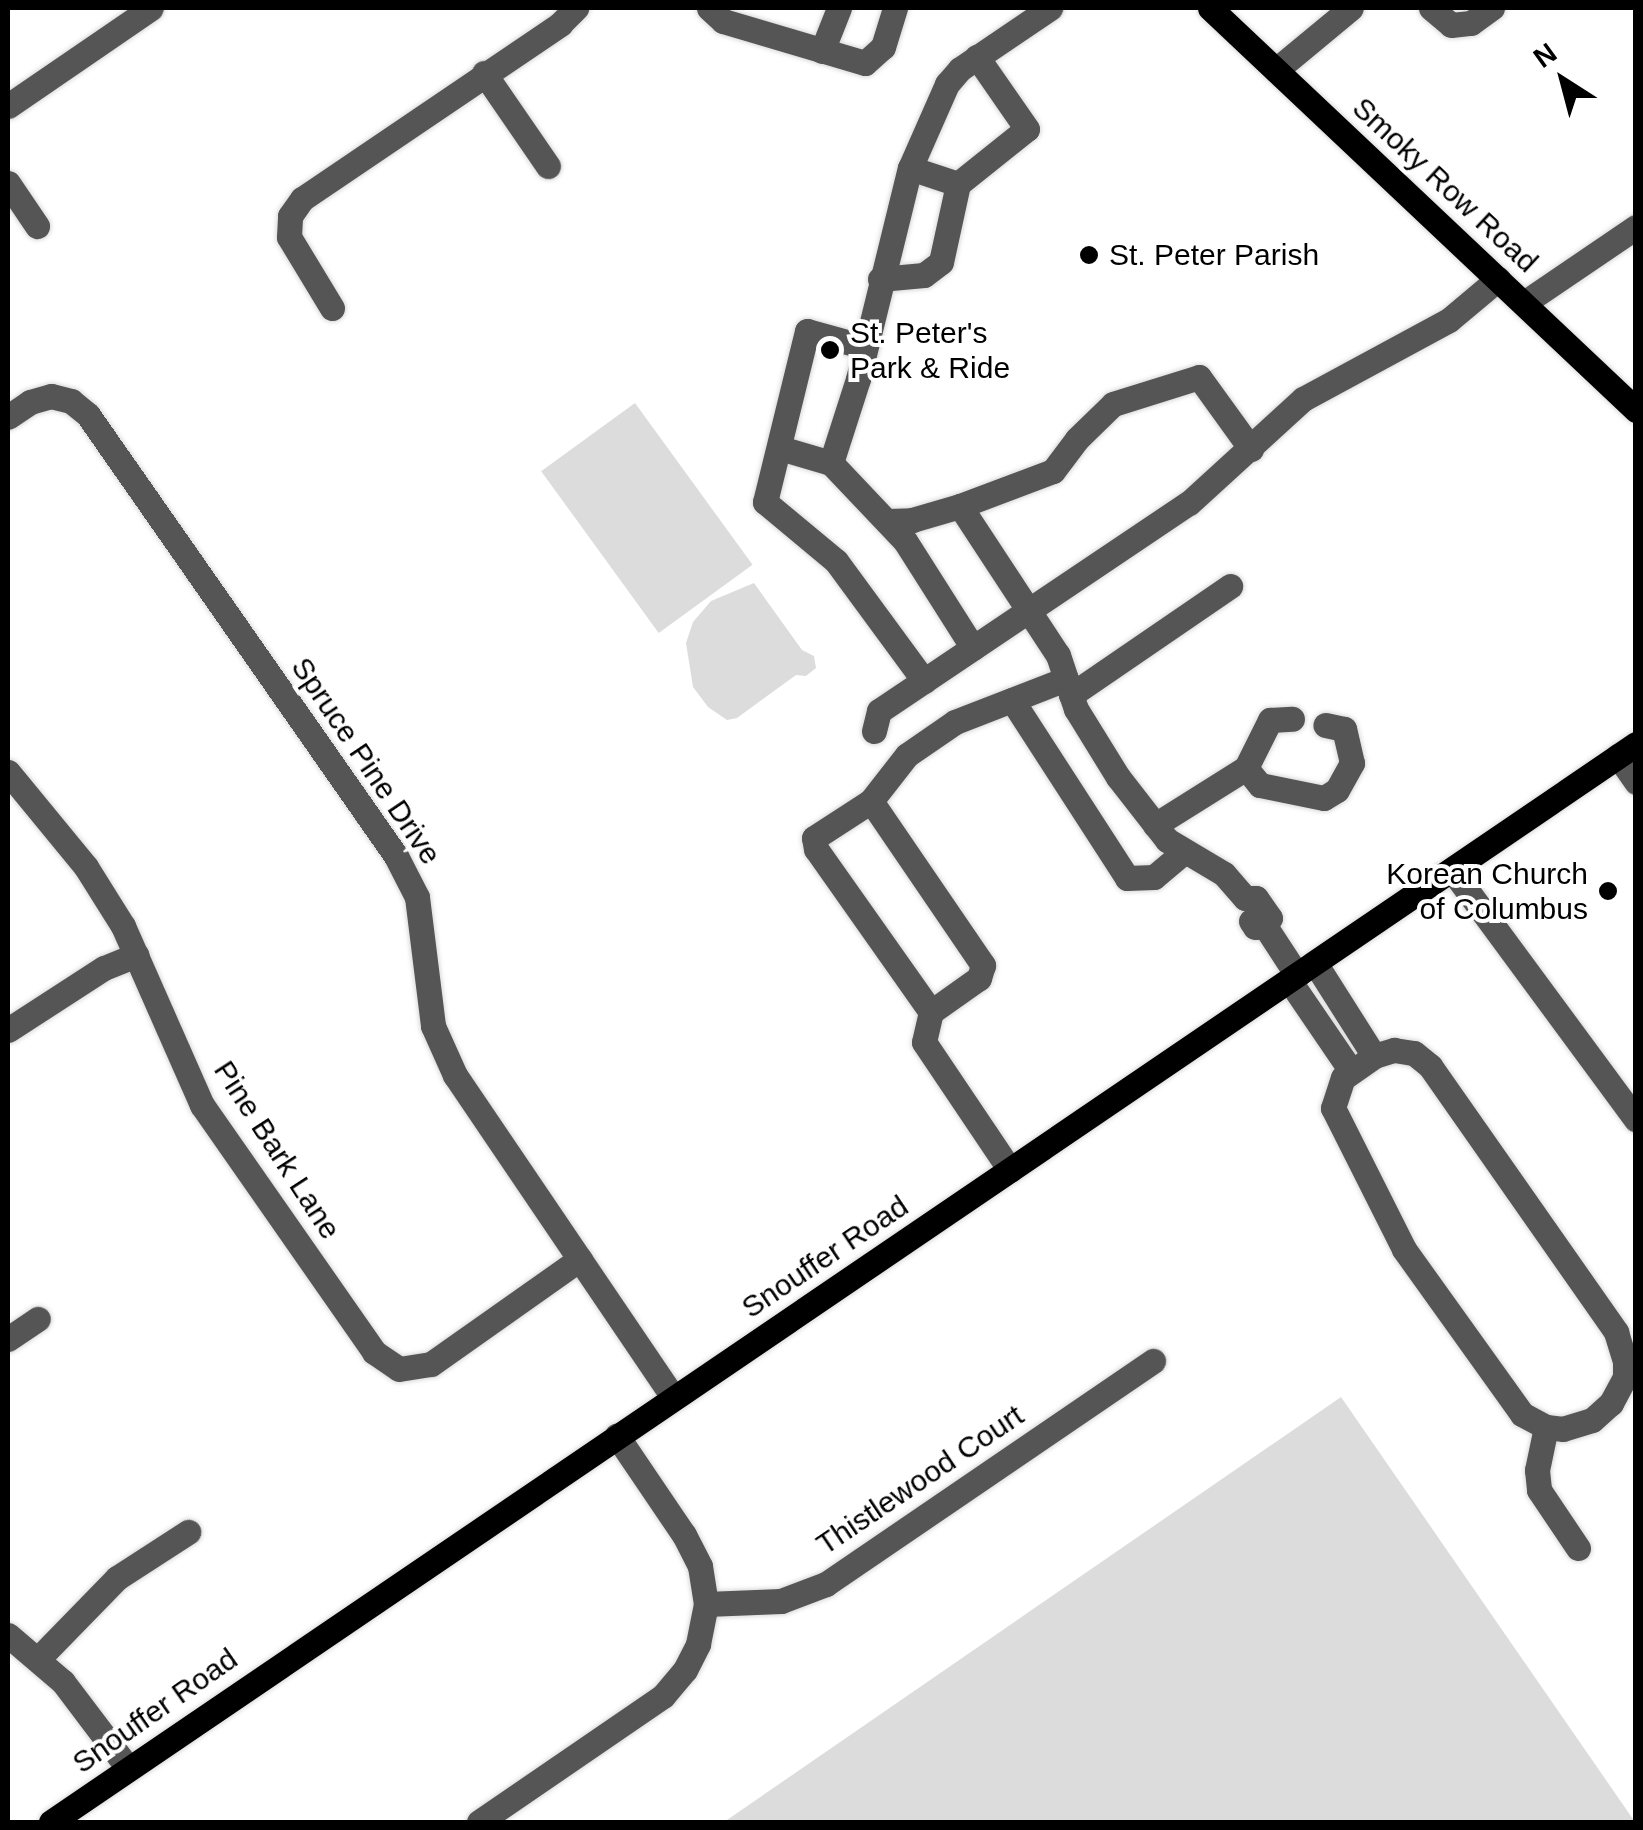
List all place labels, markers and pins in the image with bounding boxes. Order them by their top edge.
place label: St. Peter Parish [1109,237,1319,273]
marker: St. Peter Parish [1078,244,1100,266]
place label: St. Peter's Park & Ride [850,315,1010,386]
marker: St. Peter's Park & Ride [819,339,841,361]
place label: Korean Church of Columbus [1386,856,1588,926]
marker: Korean Church of Columbus [1597,880,1619,902]

